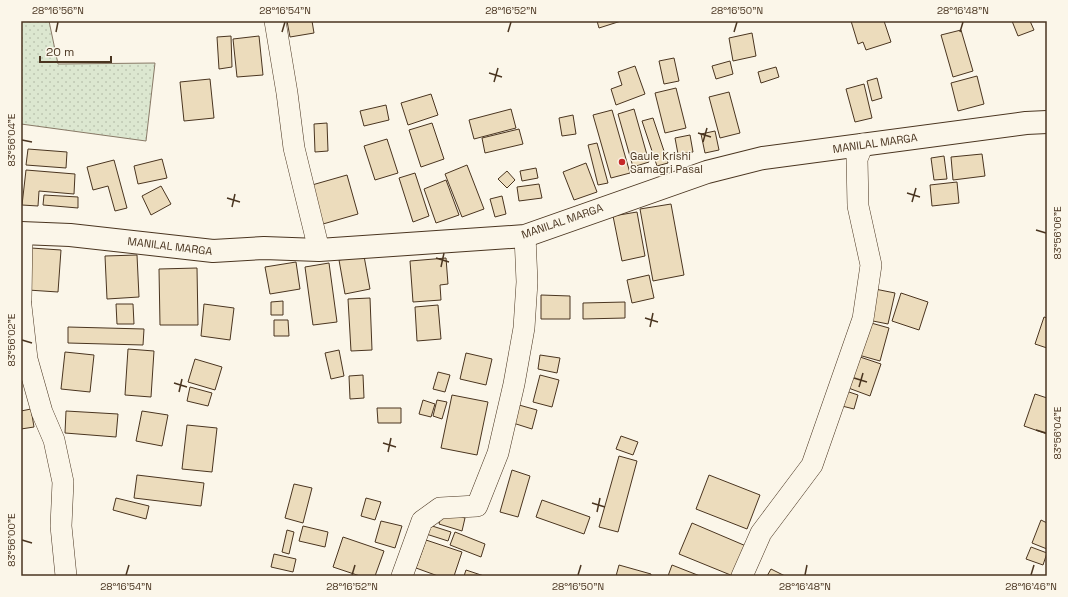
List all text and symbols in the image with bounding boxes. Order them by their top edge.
text: 28°16'56"N [32,4,84,17]
text: 28°16'54"N [259,4,311,17]
text: 28°16'52"N [485,4,537,17]
text: 28°16'50"N [711,4,763,17]
text: 28°16'48"N [937,4,989,17]
scale bar [40,38,111,64]
text: 20 m [46,44,74,60]
text: 83°56'04"E [5,113,18,166]
street label: MANILAL MARGA [832,130,918,156]
place label: Gaule Krishi Samagri Pasal [630,149,703,176]
marker: Gaule Krishi Samagri Pasal [617,157,627,167]
street label: MANILAL MARGA [519,200,605,242]
text: 83°56'06"E [1051,206,1064,260]
street label: MANILAL MARGA [127,234,213,258]
text: 83°56'02"E [5,313,18,367]
text: 83°56'04"E [1051,406,1064,459]
text: 83°56'00"E [5,513,18,567]
text: 28°16'54"N [100,580,152,593]
text: 28°16'52"N [326,580,378,593]
text: 28°16'50"N [552,580,604,593]
text: 28°16'48"N [779,580,831,593]
text: 28°16'46"N [1005,580,1057,593]

